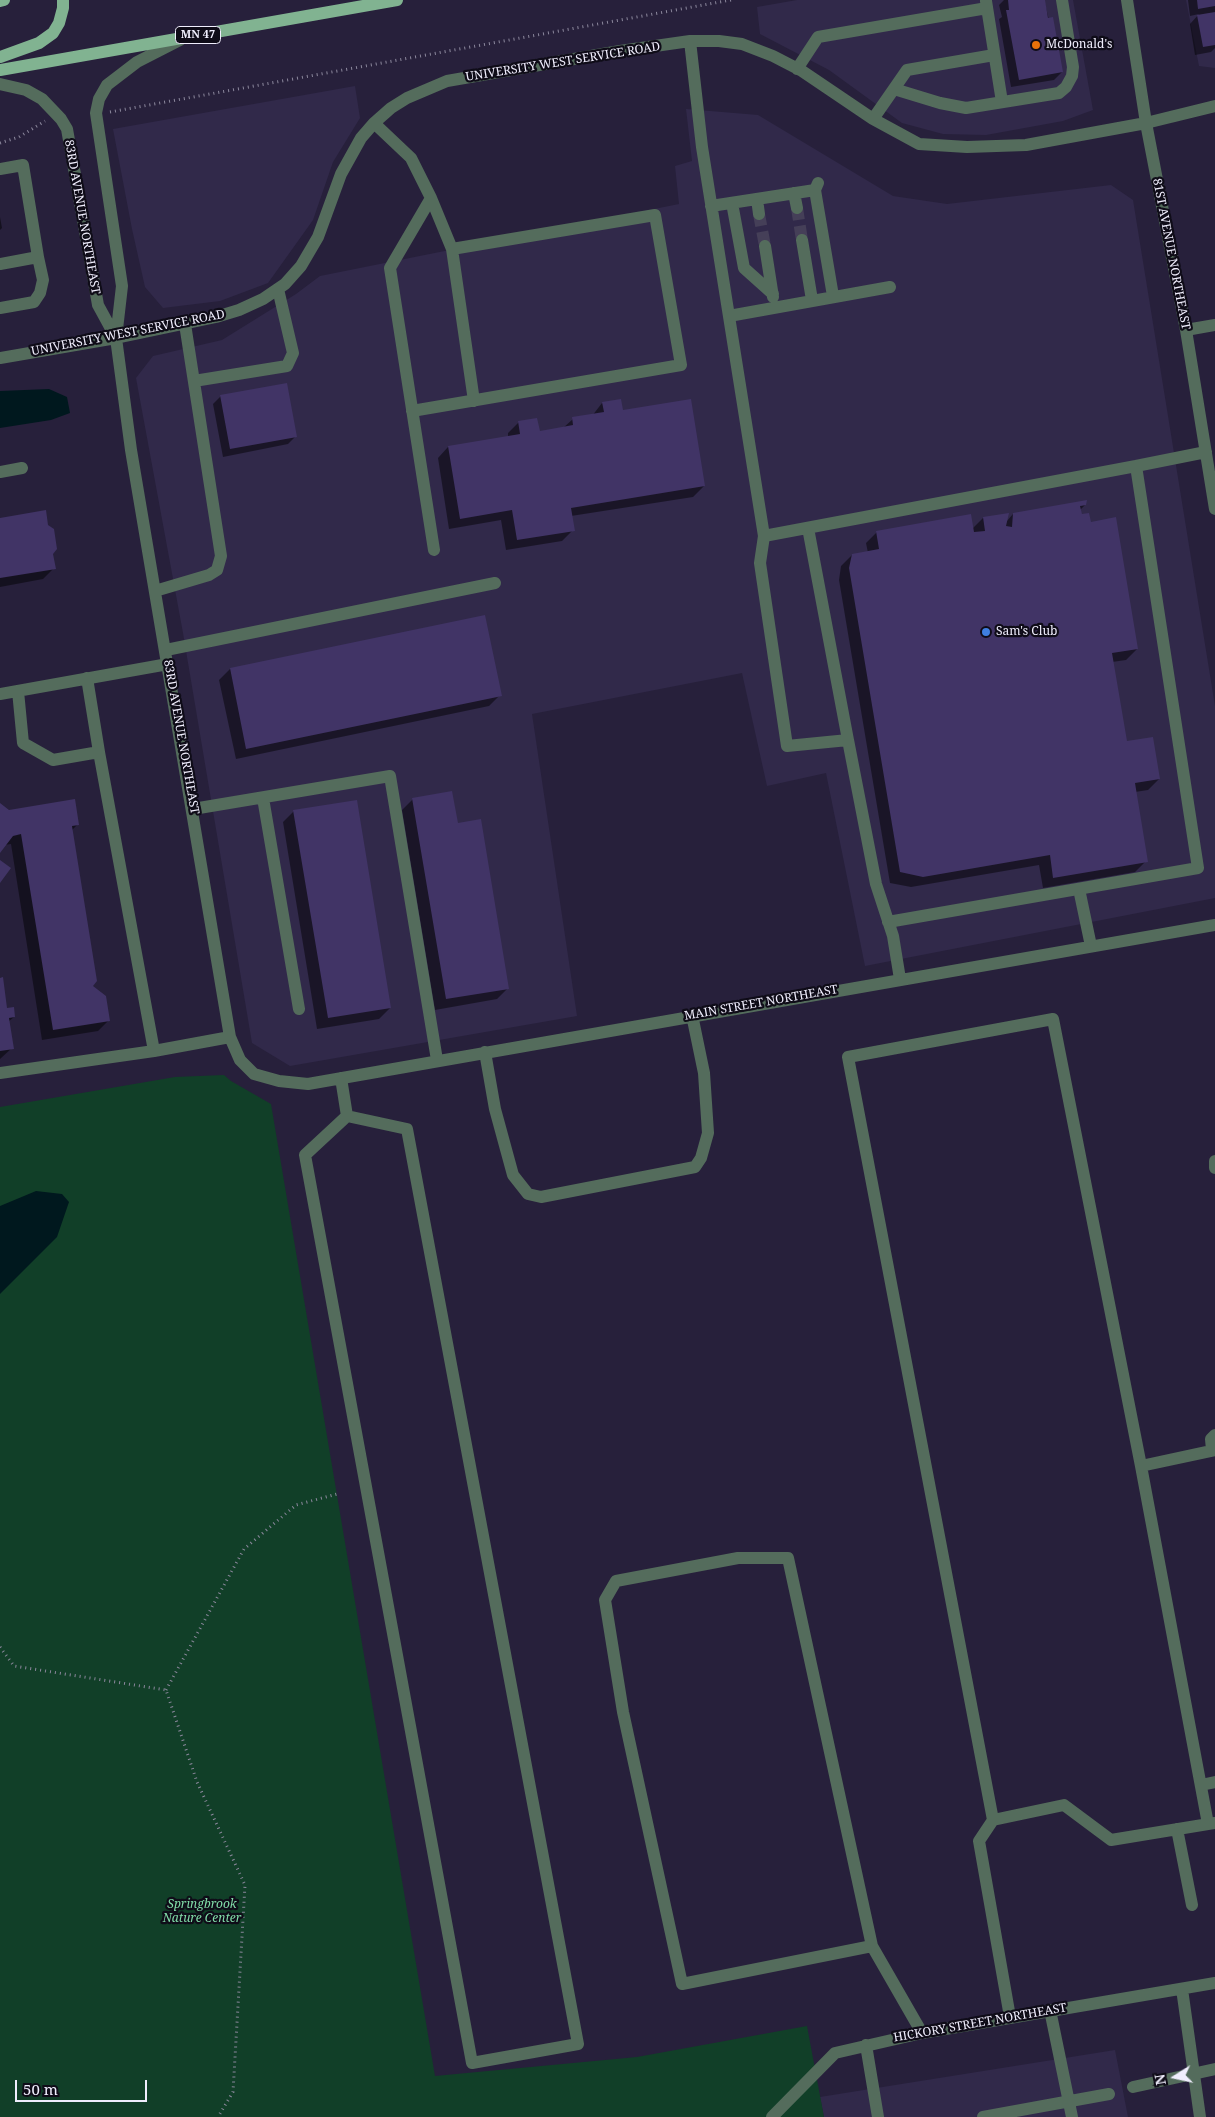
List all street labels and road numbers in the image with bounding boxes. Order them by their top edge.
road number: MN 47 [176,26,220,44]
street label: UNIVERSITY WEST SERVICE ROAD [465,39,661,85]
street label: 83RD AVENUE NORTHEAST [61,139,103,295]
street label: 81ST AVENUE NORTHEAST [1149,177,1193,331]
street label: UNIVERSITY WEST SERVICE ROAD [30,307,226,359]
street label: 83RD AVENUE NORTHEAST [160,659,202,815]
street label: MAIN STREET NORTHEAST [683,982,839,1024]
street label: HICKORY STREET NORTHEAST [892,2001,1068,2045]

